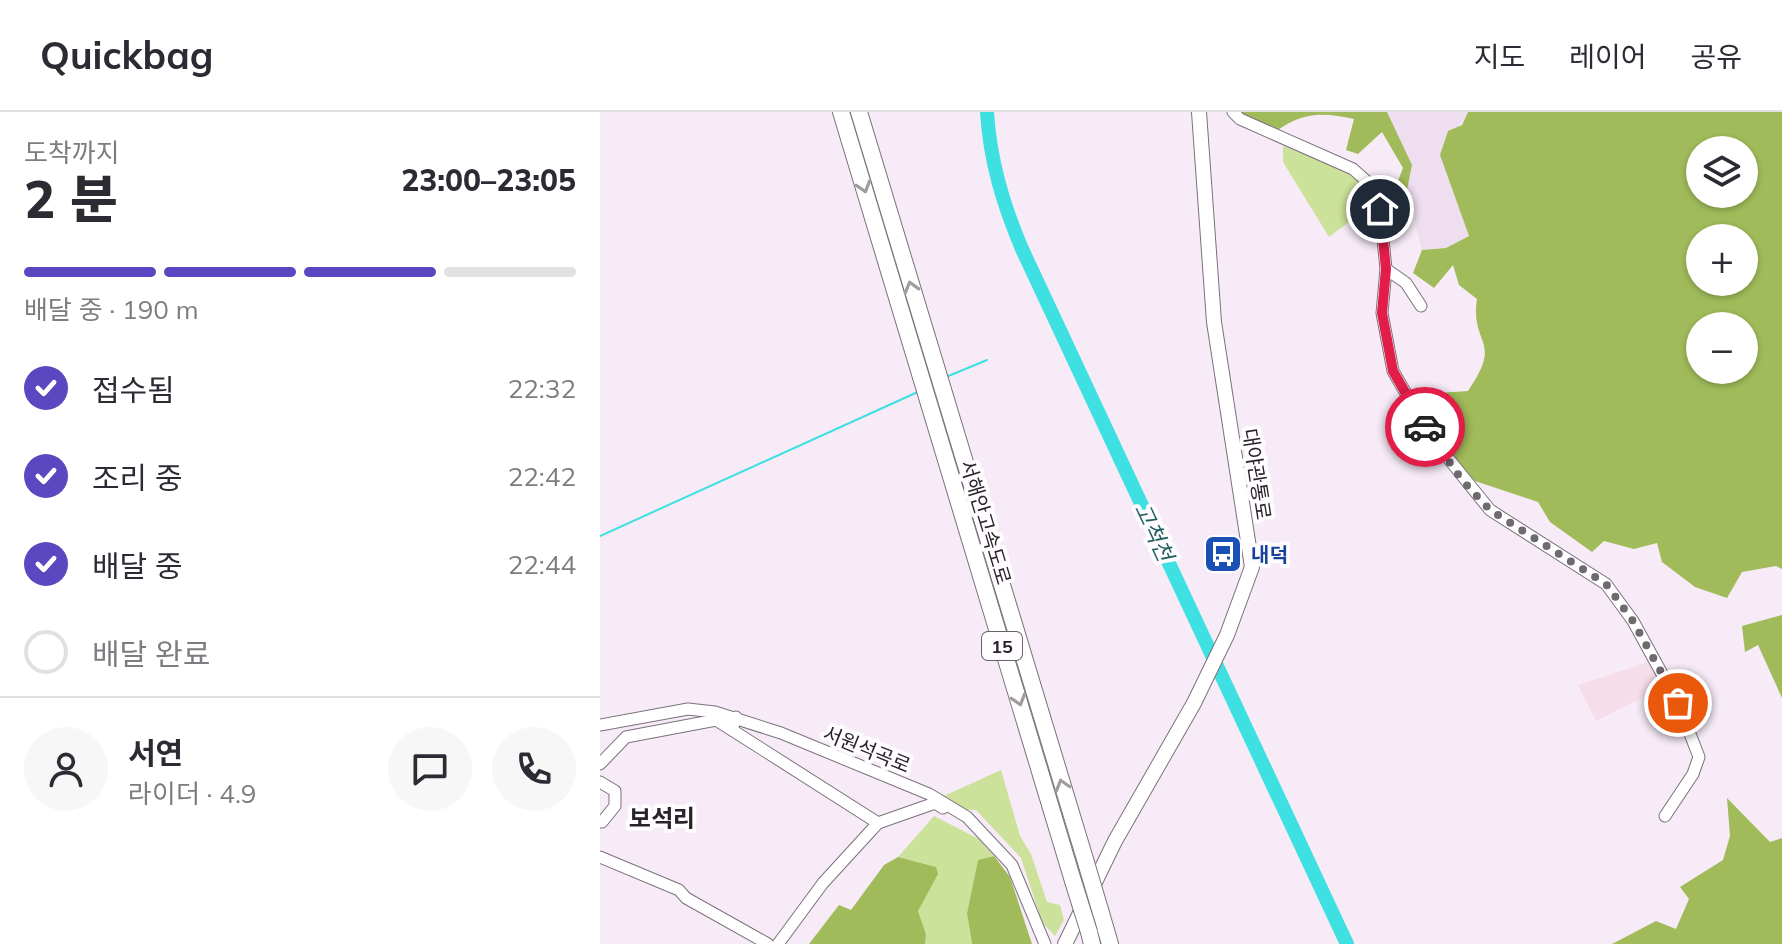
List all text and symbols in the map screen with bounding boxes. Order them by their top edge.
text: Quickbag [40,31,213,79]
text: 지도 [1474,39,1525,74]
text: 레이어 [1569,39,1646,74]
text: 공유 [1690,39,1742,74]
text: 도착까지 [24,136,120,169]
map controls [1686,136,1758,384]
button: layers [1686,136,1758,208]
text: 23:00–23:05 [401,161,576,199]
text: 2 분 [24,166,118,231]
pin [1346,175,1414,243]
one-way arrow [855,179,871,193]
icon: home [1358,187,1402,231]
button: + [1686,224,1758,296]
one-way arrow [904,281,920,295]
text: 배달 중 · 190 m [24,293,199,326]
button: − [1686,312,1758,384]
icon: check [24,366,68,410]
text: 접수됨 [92,371,175,409]
text: 22:32 [508,372,576,405]
courier [1385,387,1465,467]
icon: car [1403,405,1447,449]
street label: 대야관통로 [1237,427,1277,521]
icon: check [24,454,68,498]
street label: 서해안고속도로 [955,457,1017,587]
text: 조리 중 [92,459,183,497]
text: 22:42 [508,460,576,493]
water label: 고척천 [1128,499,1181,568]
bus stop icon: 내덕 [1202,533,1244,575]
icon: check [24,542,68,586]
place label: 내덕 [1251,542,1288,567]
text: 배달 중 [92,547,183,585]
text: 22:44 [508,548,576,581]
road number: 15 [982,632,1022,660]
text: 배달 완료 [92,635,210,673]
pin [1644,669,1712,737]
icon: bag [1656,681,1700,725]
one-way arrow [1010,693,1026,707]
street label: 서원석곡로 [820,720,914,778]
button: person [24,727,108,811]
button: chat [388,727,472,811]
button: phone [492,727,576,811]
text: 서연 [128,734,183,772]
text: 라이더 · 4.9 [128,777,256,810]
one-way arrow [1055,778,1071,792]
district label: 보석리 [629,803,695,833]

